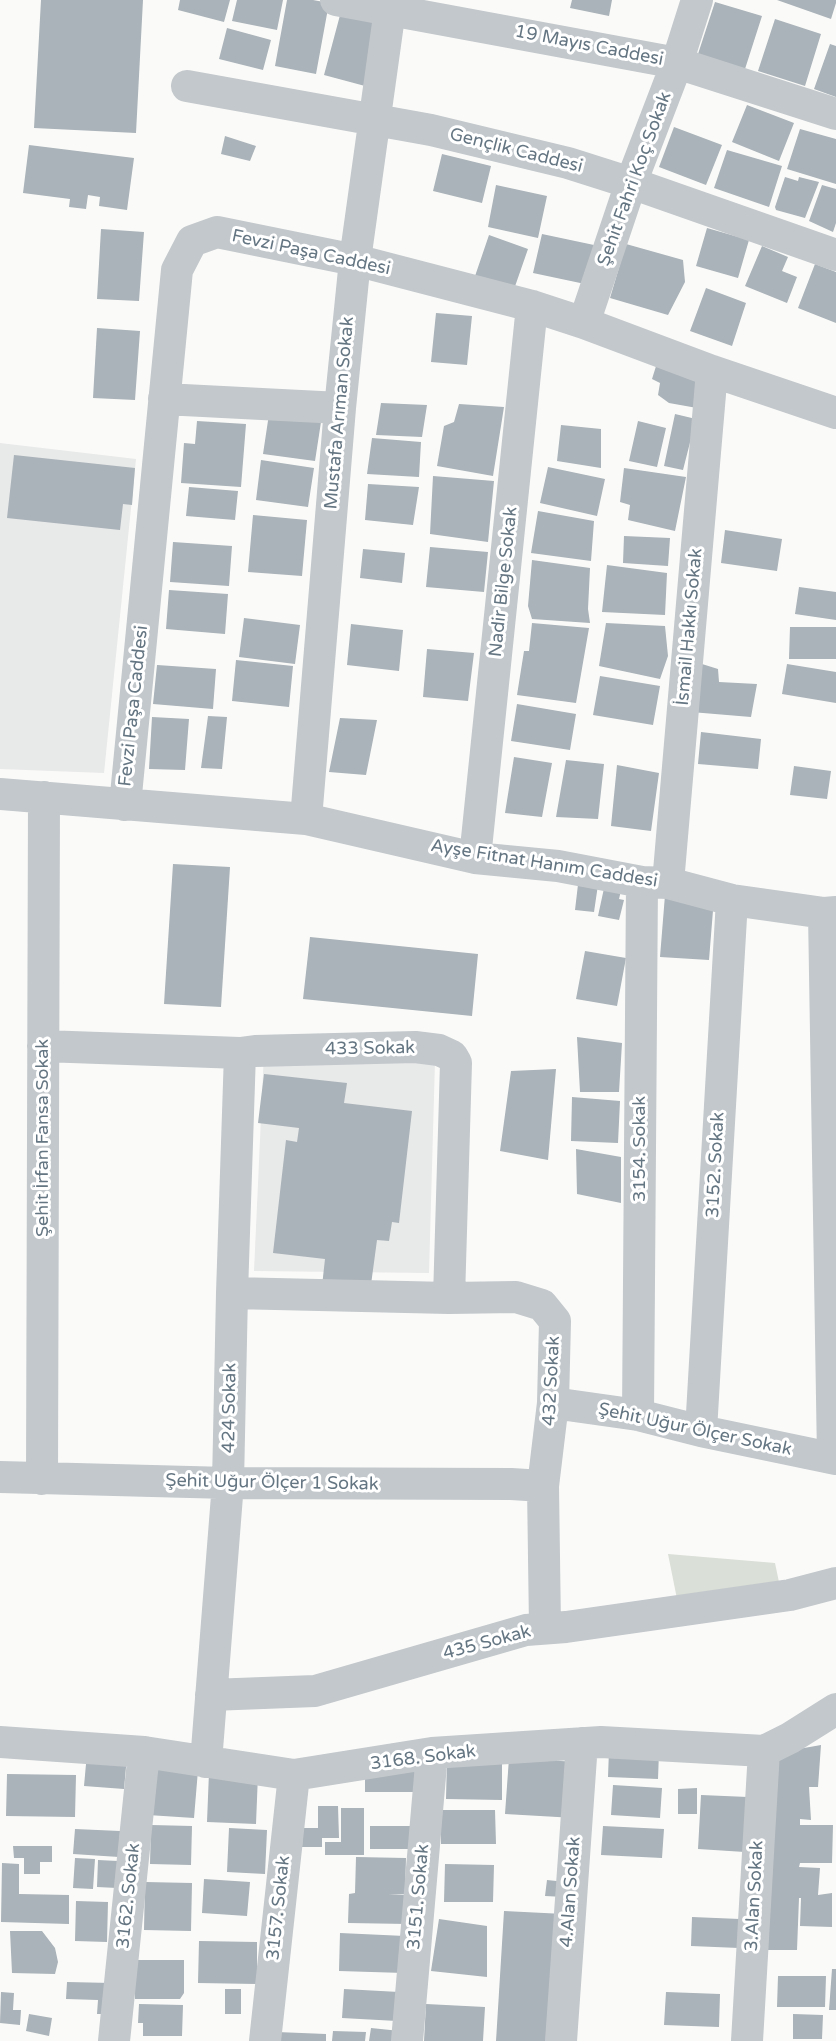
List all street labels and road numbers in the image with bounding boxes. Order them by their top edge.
street label: 19 Mayıs Caddesi [513,21,665,71]
street label: Şehit Fahri Koç Sokak [593,89,677,269]
street label: Gençlik Caddesi [447,124,585,178]
street label: Fevzi Paşa Caddesi [230,226,392,280]
street label: Mustafa Arıman Sokak [321,316,359,510]
street label: Nadir Bilge Sokak [485,506,523,658]
street label: İsmail Hakkı Sokak [672,547,708,707]
street label: Fevzi Paşa Caddesi [115,624,153,788]
street label: Ayşe Fitnat Hanım Caddesi [429,835,659,893]
street label: 433 Sokak [325,1037,415,1061]
street label: Şehit İrfan Fansa Sokak [32,1039,54,1237]
street label: 3154. Sokak [629,1096,651,1202]
street label: 3152. Sokak [702,1111,730,1219]
street label: 432 Sokak [539,1335,565,1427]
street label: 424 Sokak [218,1363,242,1453]
street label: Şehit Uğur Ölçer Sokak [596,1399,794,1461]
street label: Şehit Uğur Ölçer 1 Sokak [165,1470,379,1496]
street label: 435 Sokak [441,1621,533,1665]
street label: 3168. Sokak [369,1741,477,1775]
street label: 4.Alan Sokak [556,1836,586,1948]
street label: 3.Alan Sokak [741,1840,769,1952]
street label: 3162. Sokak [113,1842,145,1950]
street label: 3151. Sokak [404,1843,434,1951]
street label: 3157. Sokak [263,1855,295,1961]

